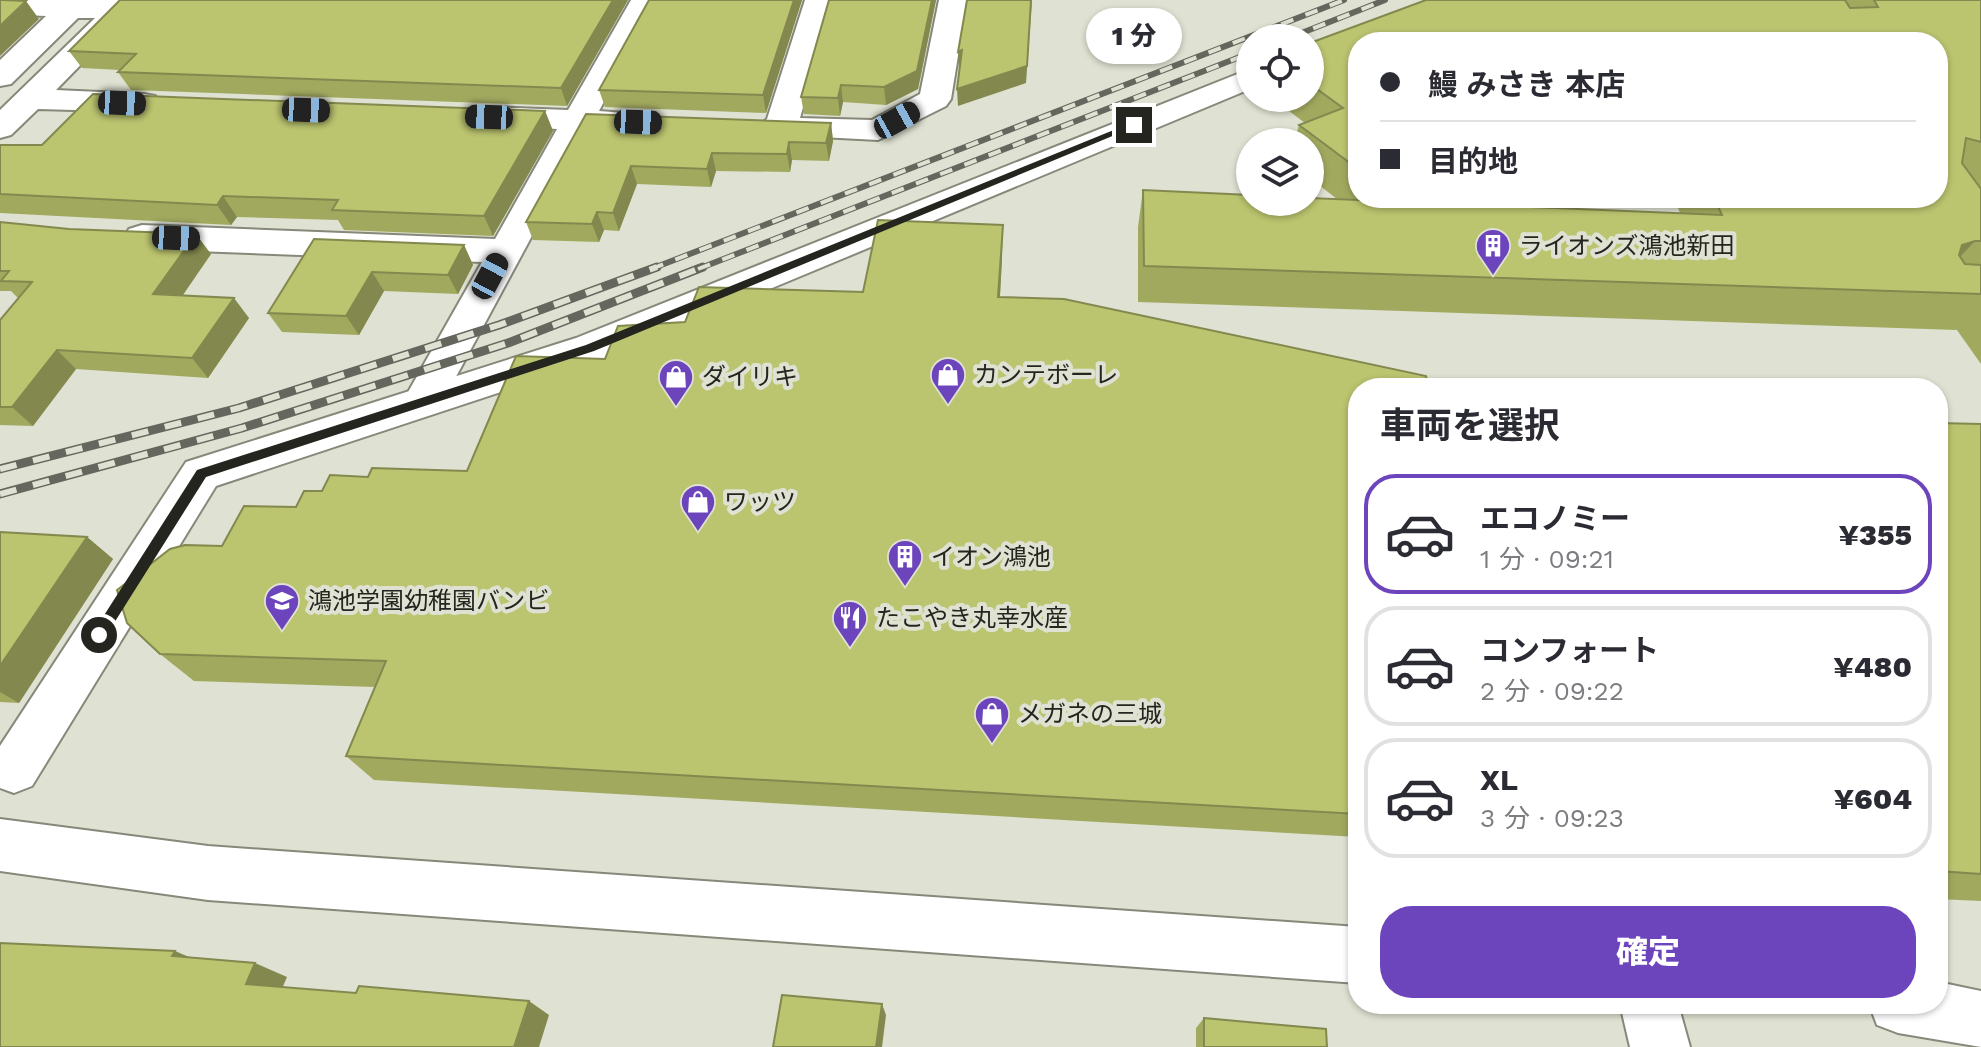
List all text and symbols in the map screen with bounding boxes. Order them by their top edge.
callout: 1 分 [1086,9,1182,65]
text: 1 分 [1112,21,1156,51]
map controls [1236,24,1324,216]
button: locate [1236,24,1324,112]
text: 鰻 みさき 本店 [1428,67,1625,102]
car [98,90,146,116]
car [282,97,330,123]
car [870,98,924,142]
car [465,104,513,130]
route end [1116,107,1152,143]
car [614,109,662,135]
button: layers [1236,128,1324,216]
text: 目的地 [1428,144,1518,179]
car [152,225,200,251]
building icon: ライオンズ鴻池新田 [1474,227,1512,277]
place label: ライオンズ鴻池新田 [1519,232,1735,260]
car [468,249,512,303]
shop icon: カンテボーレ [929,356,967,406]
shop icon: ダイリキ [657,358,695,408]
place label: カンテボーレ [974,361,1118,389]
place label: ダイリキ [702,363,798,391]
text: 車両を選択 [1380,405,1560,447]
shop icon: ワッツ [679,483,717,533]
place label: ワッツ [724,488,796,516]
icon: car [1384,498,1456,570]
text: エコノミー [1480,501,1630,536]
text: ¥355 [1839,517,1912,552]
building icon: イオン鴻池 [886,538,924,588]
place label: イオン鴻池 [931,543,1051,571]
text: 1 分 · 09:21 [1480,544,1614,574]
school or university icon: 鴻池学園幼稚園バンビ [263,582,301,632]
place label: 鴻池学園幼稚園バンビ [308,587,549,615]
restaurant icon: たこやき丸幸水産 [831,599,869,649]
place label: たこやき丸幸水産 [876,604,1068,632]
route start [81,617,117,653]
icon: car [1384,630,1456,702]
text: コンフォート [1480,633,1659,668]
text: ¥480 [1833,649,1912,684]
text: 2 分 · 09:22 [1480,676,1624,706]
shop icon: メガネの三城 [973,695,1011,745]
place label: メガネの三城 [1018,700,1162,728]
icon: car [1384,762,1456,834]
text: XL [1480,762,1518,797]
text: ¥604 [1834,781,1912,816]
text: 3 分 · 09:23 [1480,803,1624,833]
button: 確定 [1380,906,1916,998]

